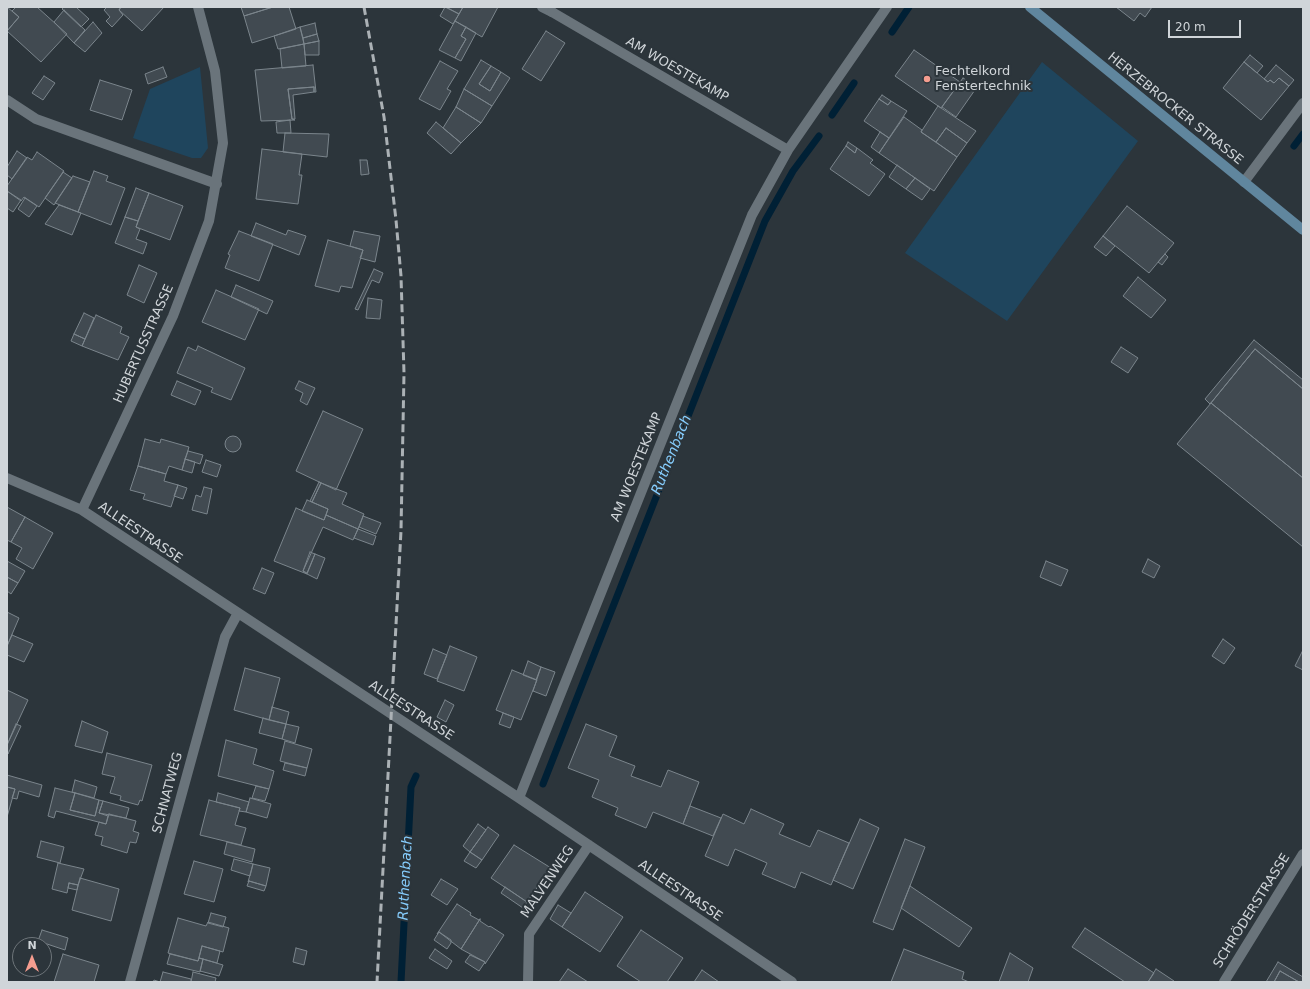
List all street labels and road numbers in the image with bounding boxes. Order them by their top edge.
street label: AM WOESTEKAMP [623,34,731,106]
street label: HERZEBROCKER STRASSE [1104,50,1246,168]
street label: HUBERTUSSTRASSE [111,282,177,406]
street label: AM WOESTEKAMP [608,410,666,524]
street label: ALLEESTRASSE [95,499,185,567]
street label: ALLEESTRASSE [366,678,456,744]
street label: SCHNATWEG [150,751,186,835]
street label: MALVENWEG [518,843,578,921]
street label: SCHRÖDERSTRASSE [1210,851,1294,971]
street label: ALLEESTRASSE [635,857,725,925]

